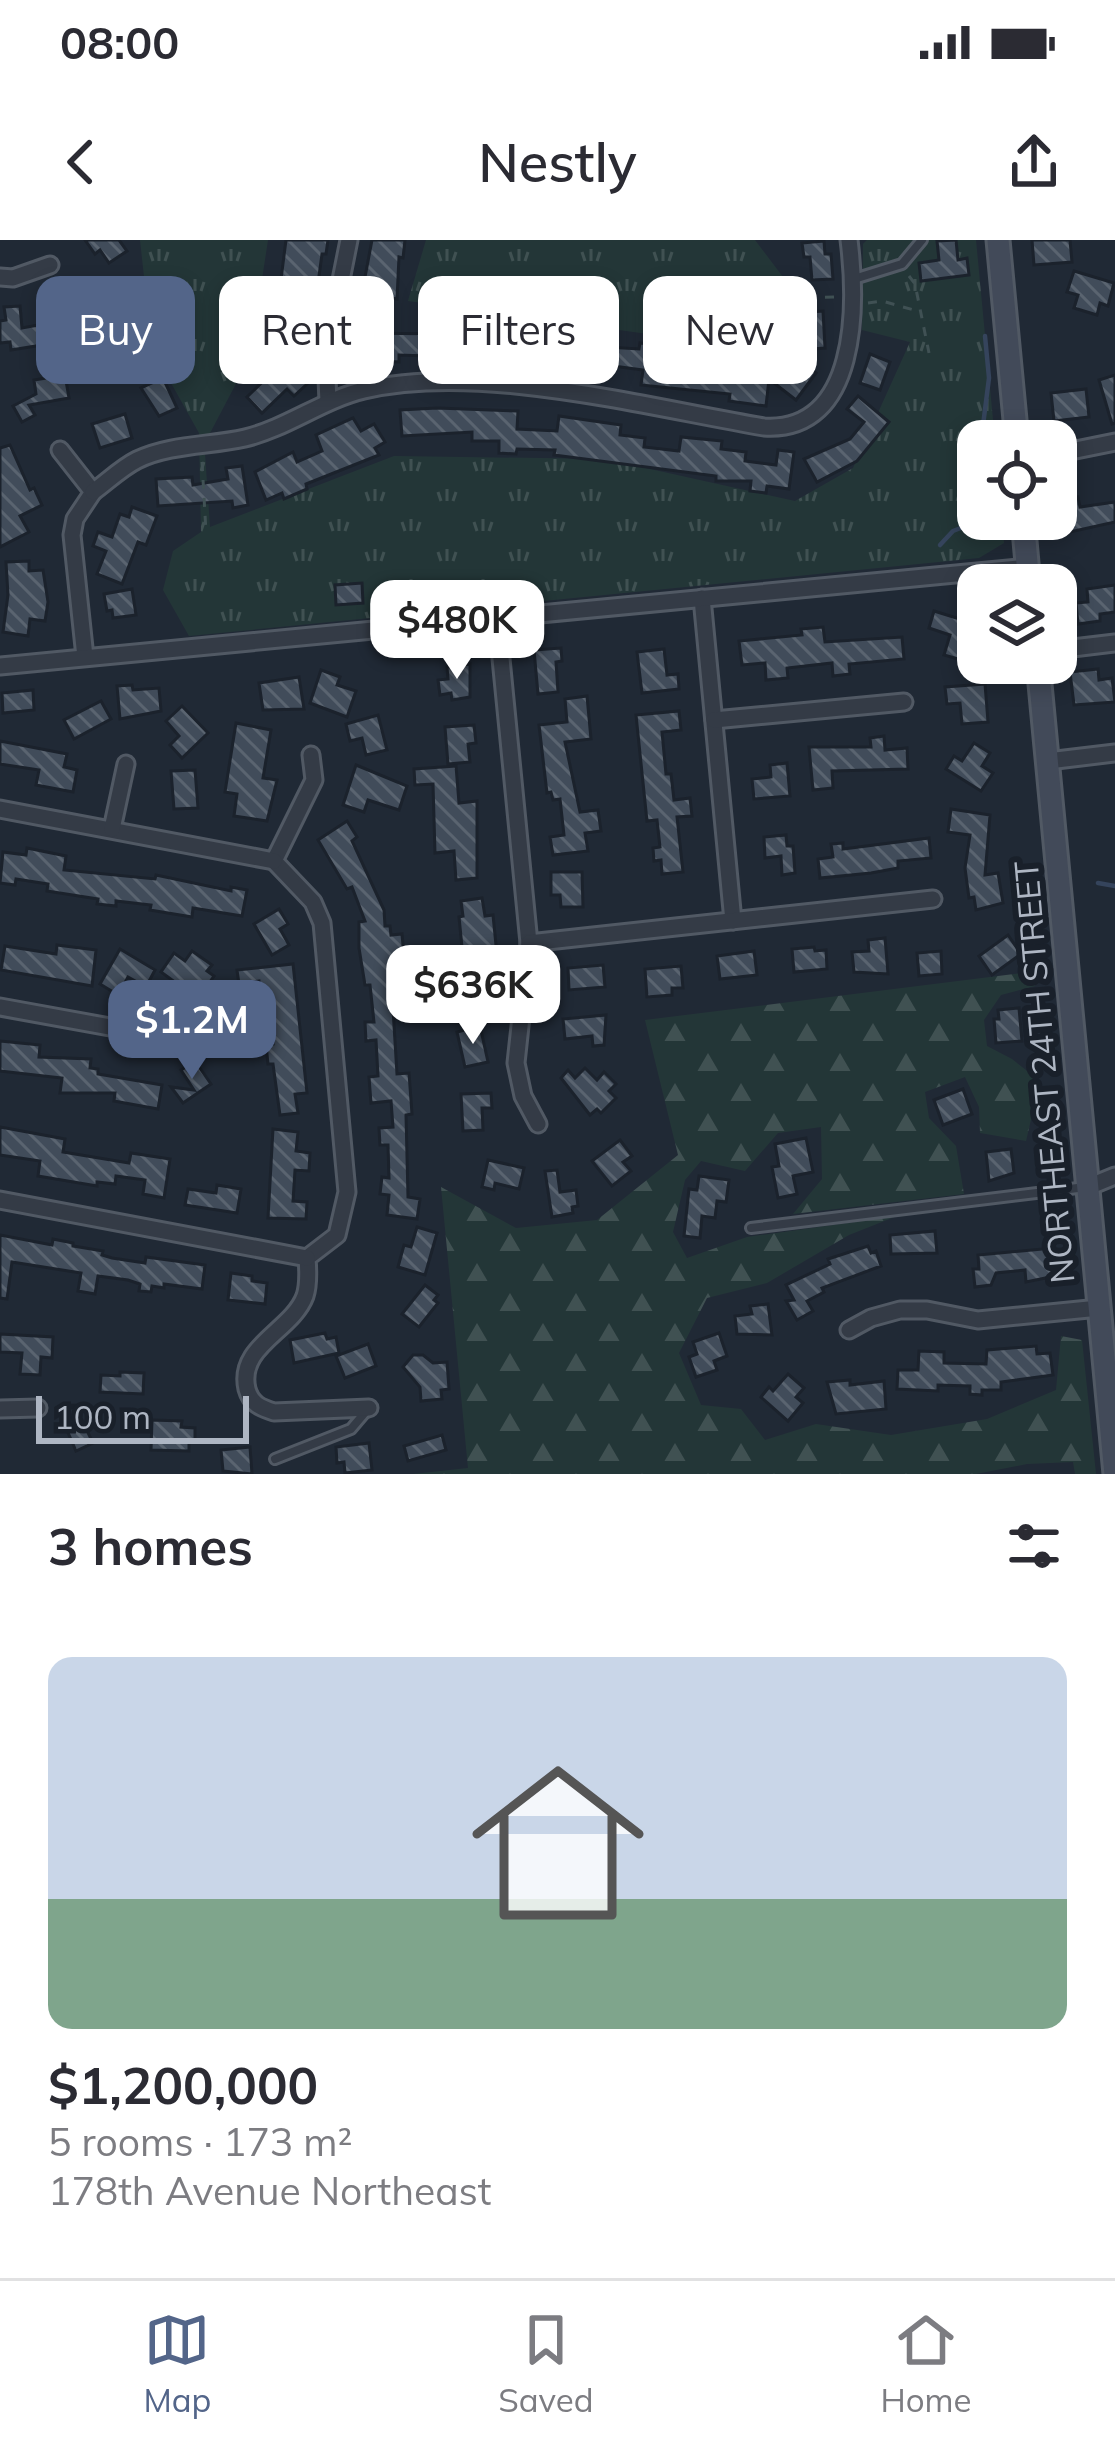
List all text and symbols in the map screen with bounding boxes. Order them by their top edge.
text: 08:00 [60,14,179,70]
text: Nestly [478,128,637,196]
icon: back [48,129,114,195]
icon: share [1001,129,1067,195]
chip: Buy [36,276,195,384]
chip: Rent [219,276,394,384]
chip: Filters [418,276,619,384]
chip: New [643,276,817,384]
map controls [957,420,1077,684]
button: locate [957,420,1077,540]
button: layers [957,564,1077,684]
pin: $480K [373,580,541,682]
text: $480K [397,594,517,643]
street label: NORTHEAST 24TH STREET [1005,859,1082,1285]
pin: $636K [389,945,557,1047]
text: $636K [413,959,533,1008]
pin: $1.2M [108,980,276,1082]
text: $1.2M [135,994,249,1043]
scale bar [36,1390,249,1443]
text: 100 m [54,1396,151,1437]
icon: filters [1001,1513,1067,1579]
text: 3 homes [48,1514,253,1578]
icon: home [450,1735,666,1951]
text: $1,200,000 [48,2053,318,2117]
text: 5 rooms · 173 m² [48,2117,352,2166]
text: 178th Avenue Northeast [48,2166,491,2215]
tab: Map [143,2307,211,2420]
tab: Saved [498,2307,594,2420]
tab: Home [880,2307,972,2420]

